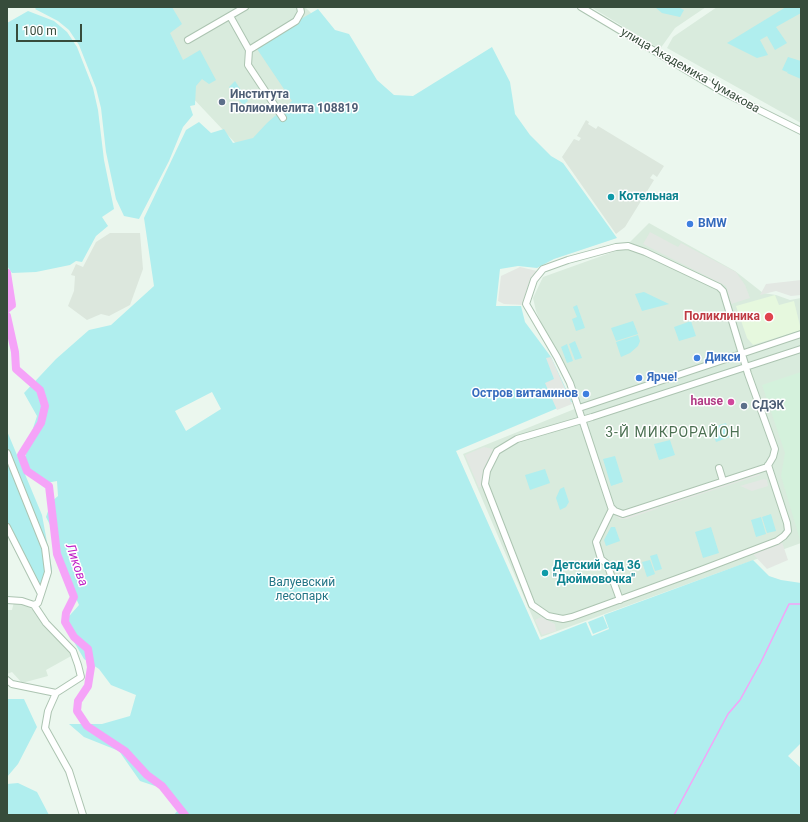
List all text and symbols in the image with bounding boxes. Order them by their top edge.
scale bar [18,16,84,42]
text: 100 m [23,24,57,38]
street label: улица Академика Чумакова [618,25,762,117]
place label: Института Полиомиелита 108819 [230,88,358,116]
marker: Института Полиомиелита 108819 [217,97,227,107]
place label: Котельная [619,190,679,204]
marker: Котельная [606,192,616,202]
place label: BMW [698,217,727,231]
marker: BMW [685,219,695,229]
place label: Поликлиника [684,310,760,324]
marker: Поликлиника [763,311,775,323]
place label: Дикси [705,351,740,365]
marker: Дикси [692,353,702,363]
place label: Ярче! [647,371,677,385]
marker: Ярче! [634,373,644,383]
place label: Остров витаминов [472,387,578,401]
marker: Остров витаминов [581,389,591,399]
place label: hause [690,395,723,409]
marker: hause [726,397,736,407]
place label: СДЭК [752,399,784,413]
marker: СДЭК [739,401,749,411]
district label: 3-Й МИКРОРАЙОН [605,425,741,441]
water label: Ликова [61,542,91,588]
place label: Детский сад 36 "Дюймовочка" [553,559,641,587]
marker: Детский сад 36 "Дюймовочка" [540,568,550,578]
park label: Валуевский лесопарк [269,576,335,604]

